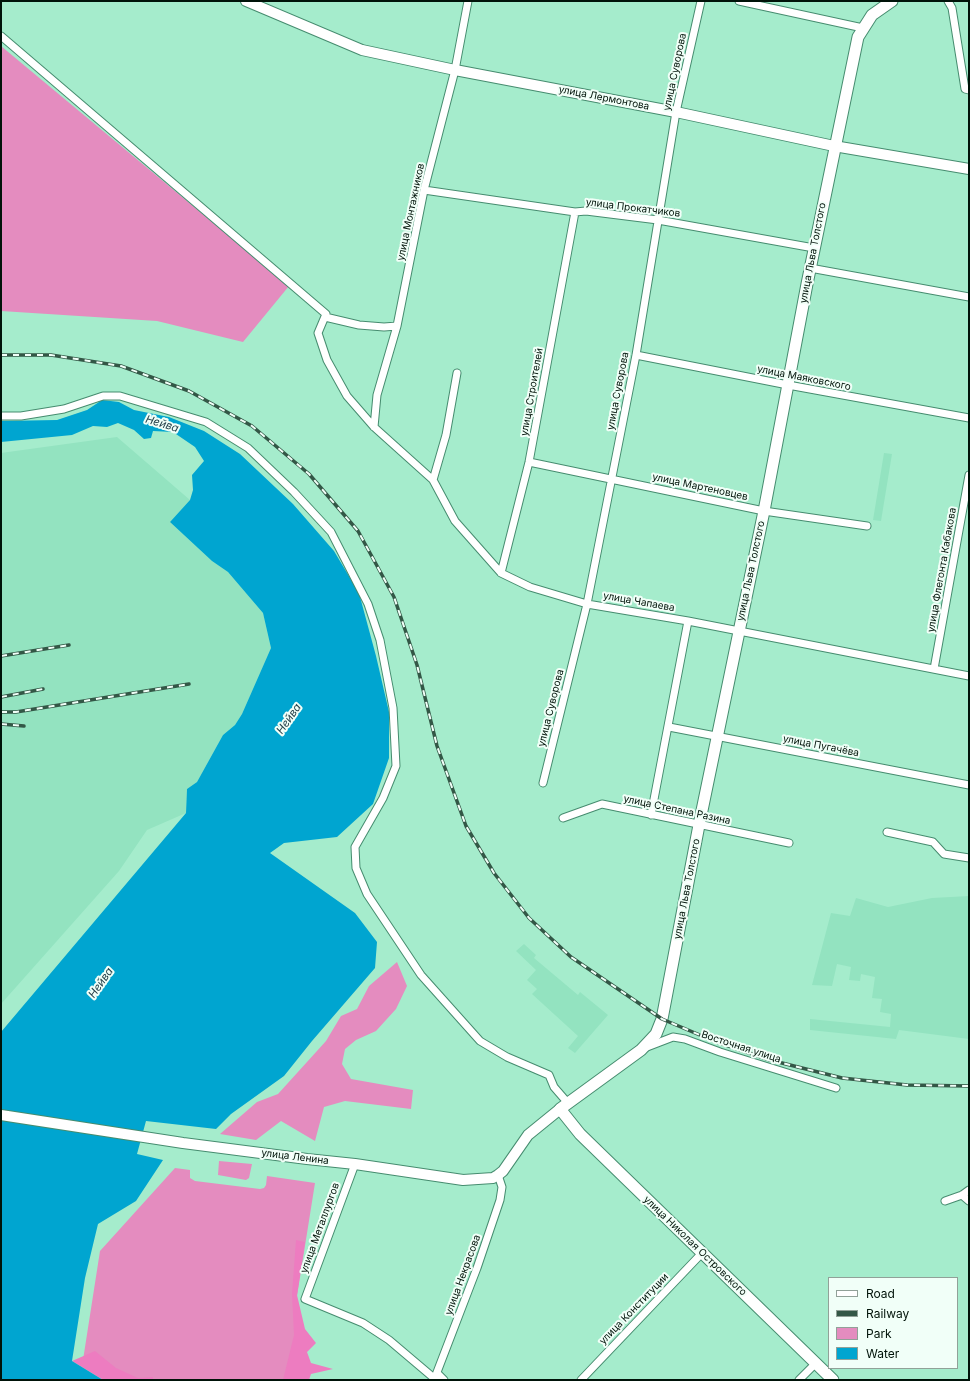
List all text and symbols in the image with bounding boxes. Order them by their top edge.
street label: улица Суворова [661,32,689,112]
street label: улица Лермонтова [558,83,650,113]
street label: улица Монтажников [395,162,427,262]
street label: улица Прокатчиков [585,196,681,220]
street label: улица Льва Толстого [797,202,829,304]
street label: улица Строителей [518,347,546,437]
street label: улица Суворова [605,351,631,431]
street label: улица Маяковского [756,363,852,393]
water label: Нейва [144,413,180,435]
street label: улица Мартеновцев [651,471,749,503]
street label: улица Флегонта Кабакова [925,507,959,633]
street label: улица Льва Толстого [735,520,767,622]
street label: улица Чапаева [602,590,676,614]
street label: улица Суворова [536,668,566,748]
water label: Нейва [274,701,304,737]
street label: улица Пугачёва [782,733,860,759]
street label: улица Степана Разина [622,793,732,827]
street label: улица Льва Толстого [671,838,703,940]
water label: Нейва [86,965,116,1001]
street label: Восточная улица [700,1028,782,1066]
street label: улица Ленина [261,1147,329,1167]
street label: улица Металлургов [298,1181,342,1275]
street label: улица Николая Островского [641,1194,749,1298]
street label: улица Некрасова [443,1233,483,1317]
street label: улица Конституции [597,1271,671,1347]
legend [828,1277,958,1369]
text: Road [866,1286,895,1301]
text: Railway [866,1306,909,1321]
text: Park [866,1326,892,1341]
text: Water [866,1346,899,1361]

